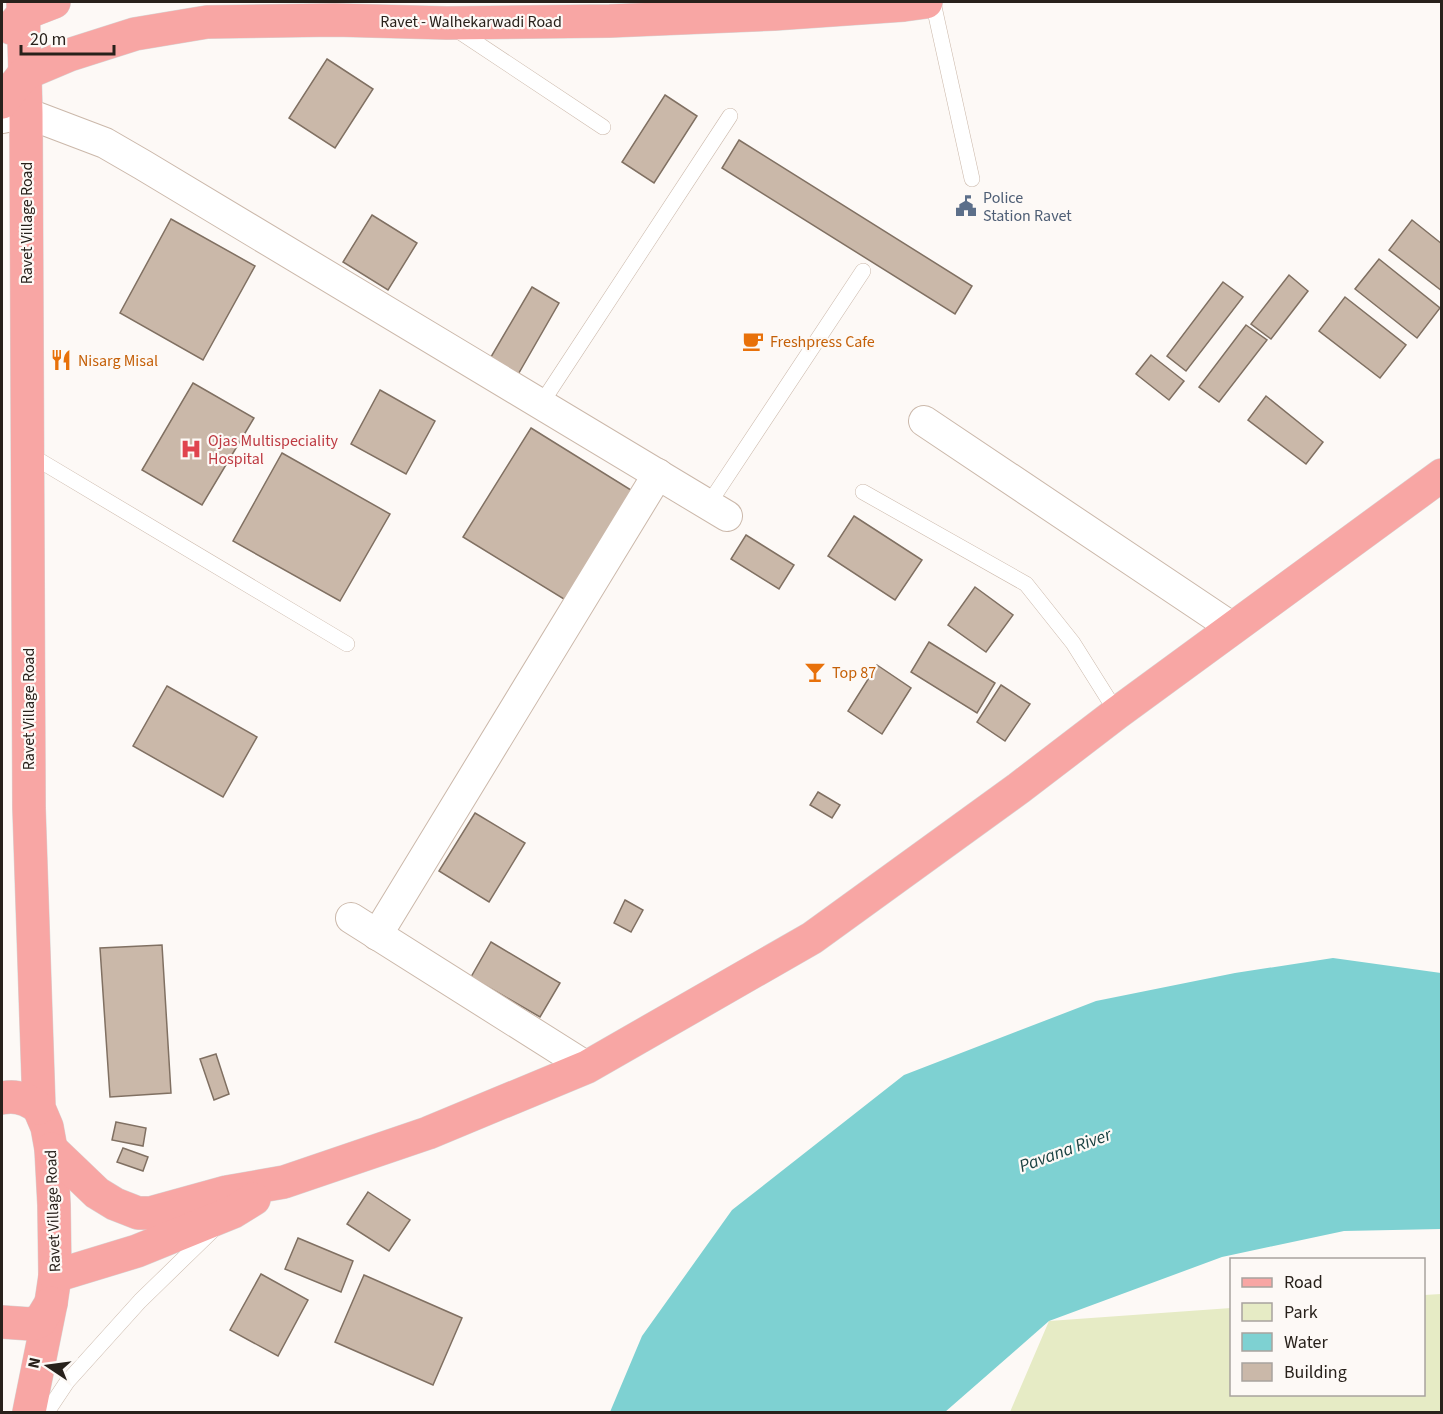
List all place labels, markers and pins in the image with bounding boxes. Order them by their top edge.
place label: Police Station Ravet [983,187,1072,227]
public building icon: Police Station Ravet [954,194,978,218]
cafe icon: Freshpress Cafe [741,329,765,353]
place label: Freshpress Cafe [770,331,875,353]
restaurant icon: Nisarg Misal [49,348,73,372]
place label: Nisarg Misal [78,350,158,372]
place label: Ojas Multispeciality Hospital [208,430,339,470]
hospital icon: Ojas Multispeciality Hospital [179,437,203,461]
bar icon: Top 87 [803,660,827,684]
place label: Top 87 [832,662,876,684]

